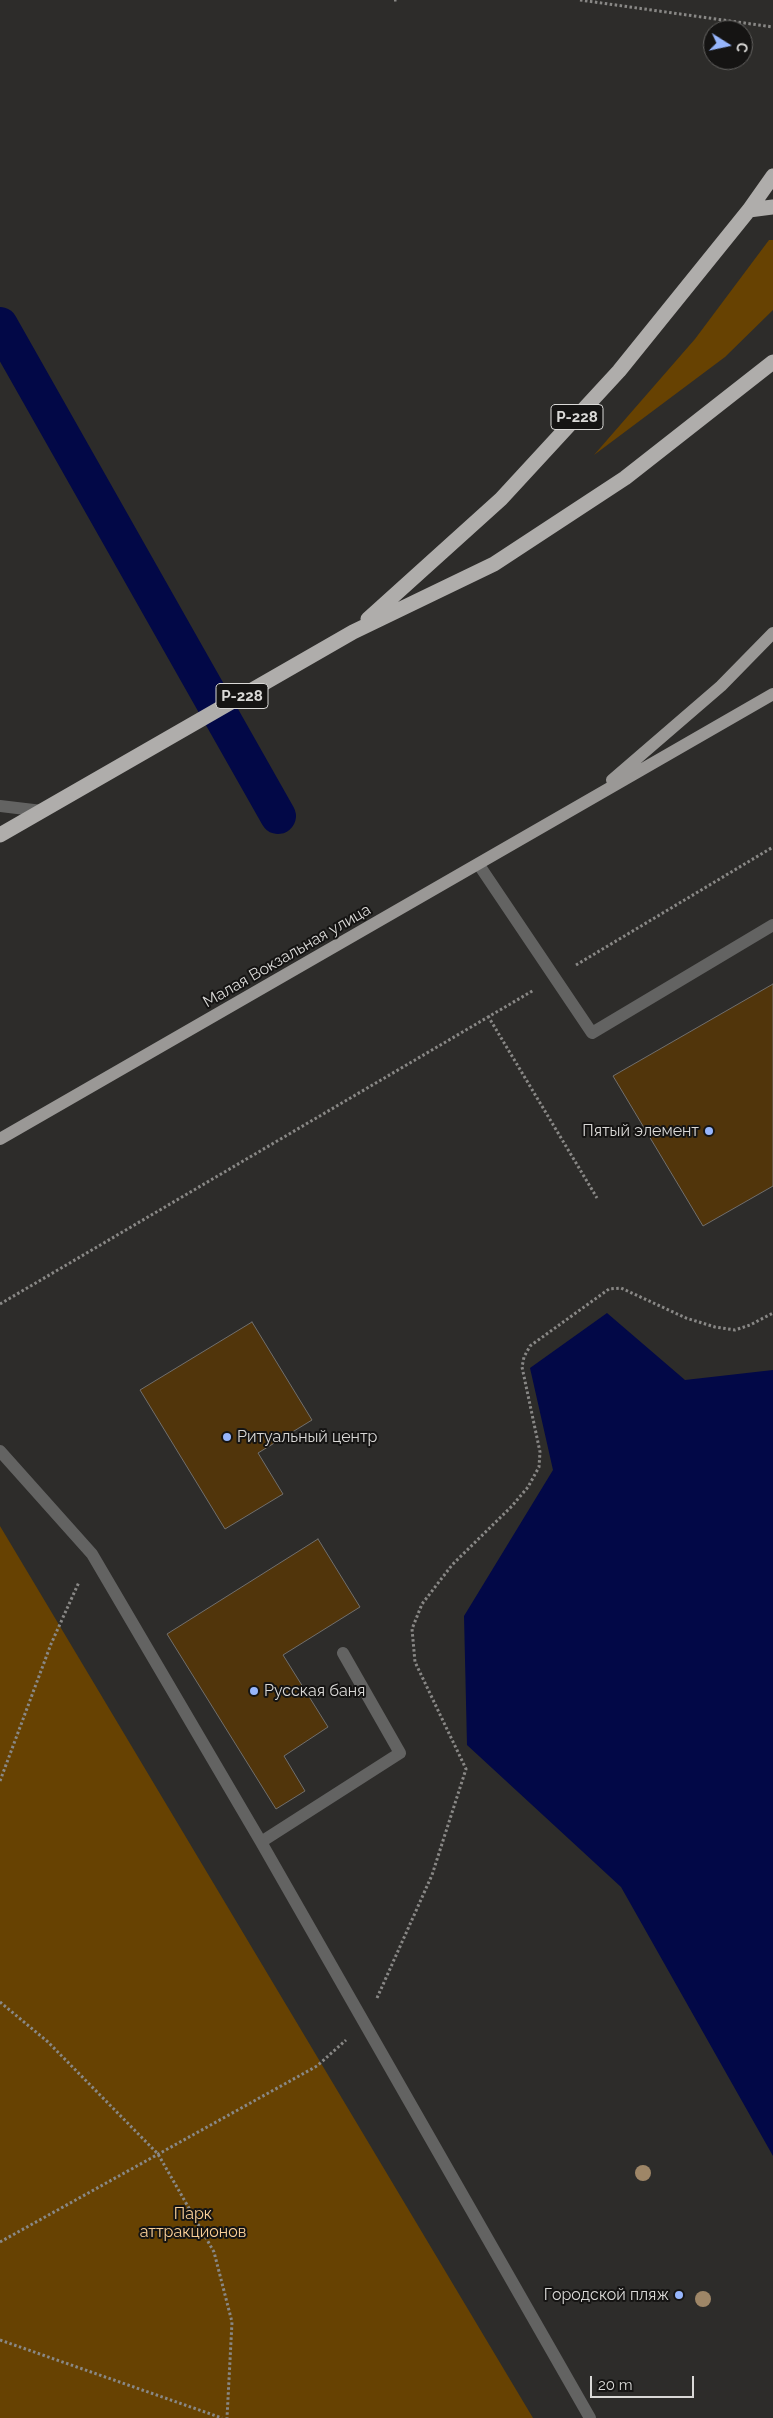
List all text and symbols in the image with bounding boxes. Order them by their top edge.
north arrow [703,20,753,70]
text: С [733,41,751,54]
road number: Р-228 [551,404,603,430]
road number: Р-228 [216,684,268,708]
street label: Малая Вокзальная улица [200,900,374,1012]
place label: Пятый элемент [582,1121,699,1141]
marker: Пятый элемент [703,1125,715,1137]
place label: Ритуальный центр [237,1427,377,1447]
marker: Ритуальный центр [221,1431,233,1443]
place label: Русская баня [264,1681,365,1701]
marker: Русская баня [248,1685,260,1697]
park label: Парк аттракционов [140,2204,246,2242]
place label: Городской пляж [544,2285,669,2305]
marker: Городской пляж [673,2289,685,2301]
scale bar [593,2366,697,2398]
text: 20 m [598,2376,633,2394]

